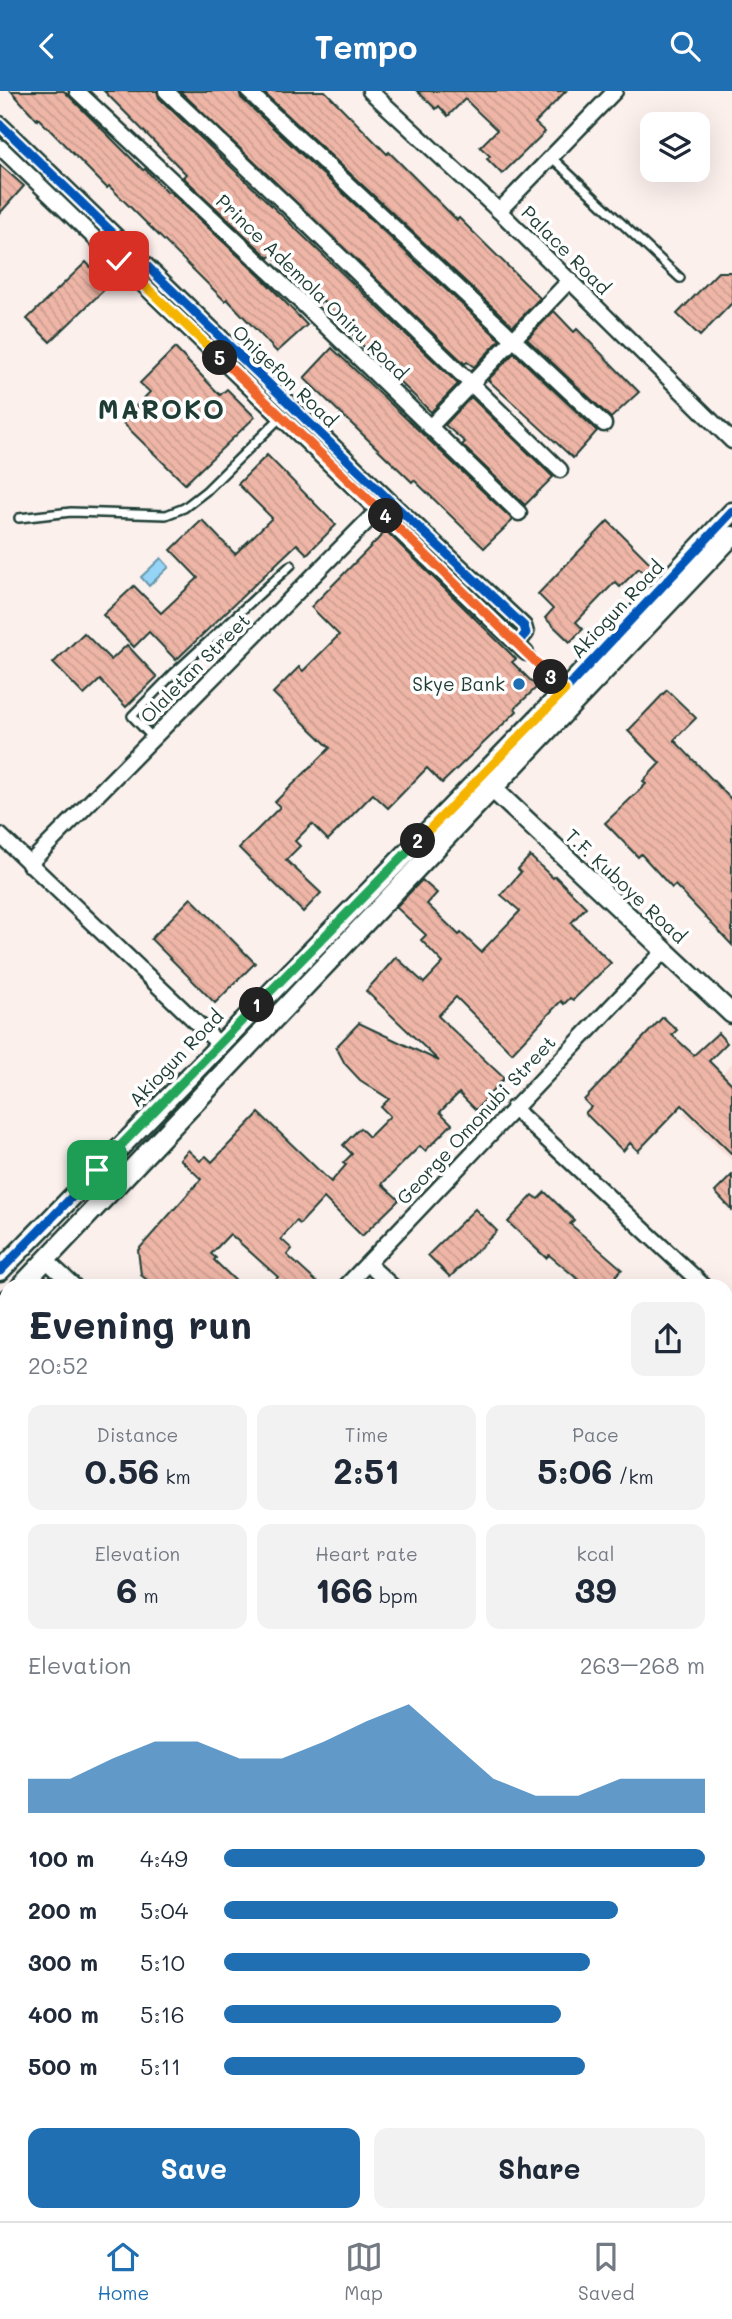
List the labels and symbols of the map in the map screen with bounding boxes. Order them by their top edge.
street label: Prince Ademola Oniru Road [211,188,414,385]
street label: Palace Road [516,200,616,300]
pin [89,231,149,291]
street label: Onigefon Road [227,319,343,432]
pin: 5 [202,341,238,375]
district label: MAROKO [98,392,226,426]
pin: 4 [368,499,404,533]
street label: Akiogun Road [565,554,669,663]
street label: Olaletan Street [134,607,255,728]
pin: 3 [534,659,568,695]
place label: Skye Bank [412,671,505,696]
marker: Skye Bank [511,676,527,692]
pin: 2 [400,823,436,859]
street label: T.F. Kuboye Road [560,823,692,948]
pin: 1 [240,988,274,1023]
street label: Akiogun Road [123,1004,228,1112]
street label: George Omonubi Street [391,1030,561,1209]
pin [67,1140,127,1200]

